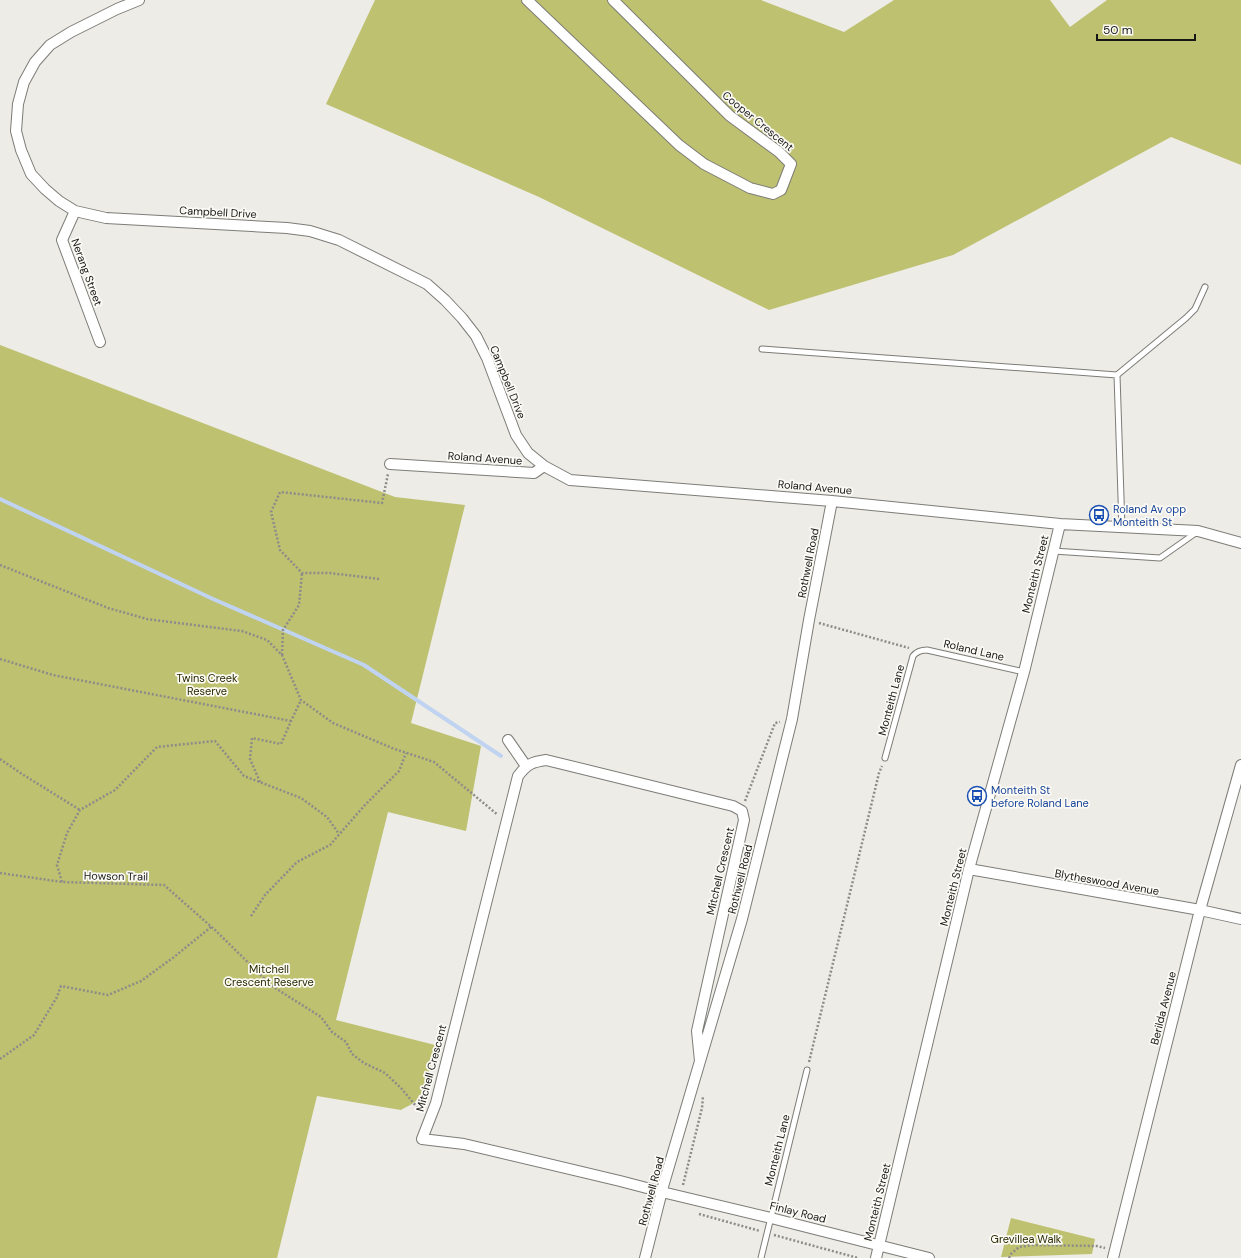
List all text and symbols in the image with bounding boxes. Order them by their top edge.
scale bar [1097,16,1195,42]
text: 50 m [1103,22,1132,38]
street label: Cooper Crescent [719,88,797,154]
street label: Campbell Drive [179,203,257,221]
street label: Nerang Street [68,236,106,308]
street label: Campbell Drive [487,343,529,421]
street label: Roland Avenue [447,448,523,468]
street label: Roland Avenue [777,477,853,497]
place label: Roland Av opp Monteith St [1113,502,1186,529]
bus stop icon: Roland Av opp Monteith St [1088,504,1110,526]
street label: Rothwell Road [794,527,822,599]
street label: Monteith Street [1019,534,1051,614]
street label: Roland Lane [942,636,1006,664]
street label: Monteith Lane [875,663,907,737]
park label: Twins Creek Reserve [176,671,238,698]
place label: Monteith St before Roland Lane [991,783,1089,810]
bus stop icon: Monteith St before Roland Lane [966,785,988,807]
street label: Mitchell Crescent [703,826,737,916]
street label: Rothwell Road [725,843,755,915]
street label: Monteith Street [937,847,969,927]
street label: Blytheswood Avenue [1054,866,1160,898]
street label: Howson Trail [84,868,148,884]
park label: Mitchell Crescent Reserve [224,962,314,989]
street label: Berilda Avenue [1147,970,1179,1046]
street label: Mitchell Crescent [413,1023,449,1113]
street label: Monteith Lane [761,1113,793,1187]
street label: Rothwell Road [635,1155,667,1227]
street label: Monteith Street [861,1162,893,1242]
street label: Finlay Road [768,1198,828,1226]
park label: Grevillea Walk [991,1232,1062,1246]

